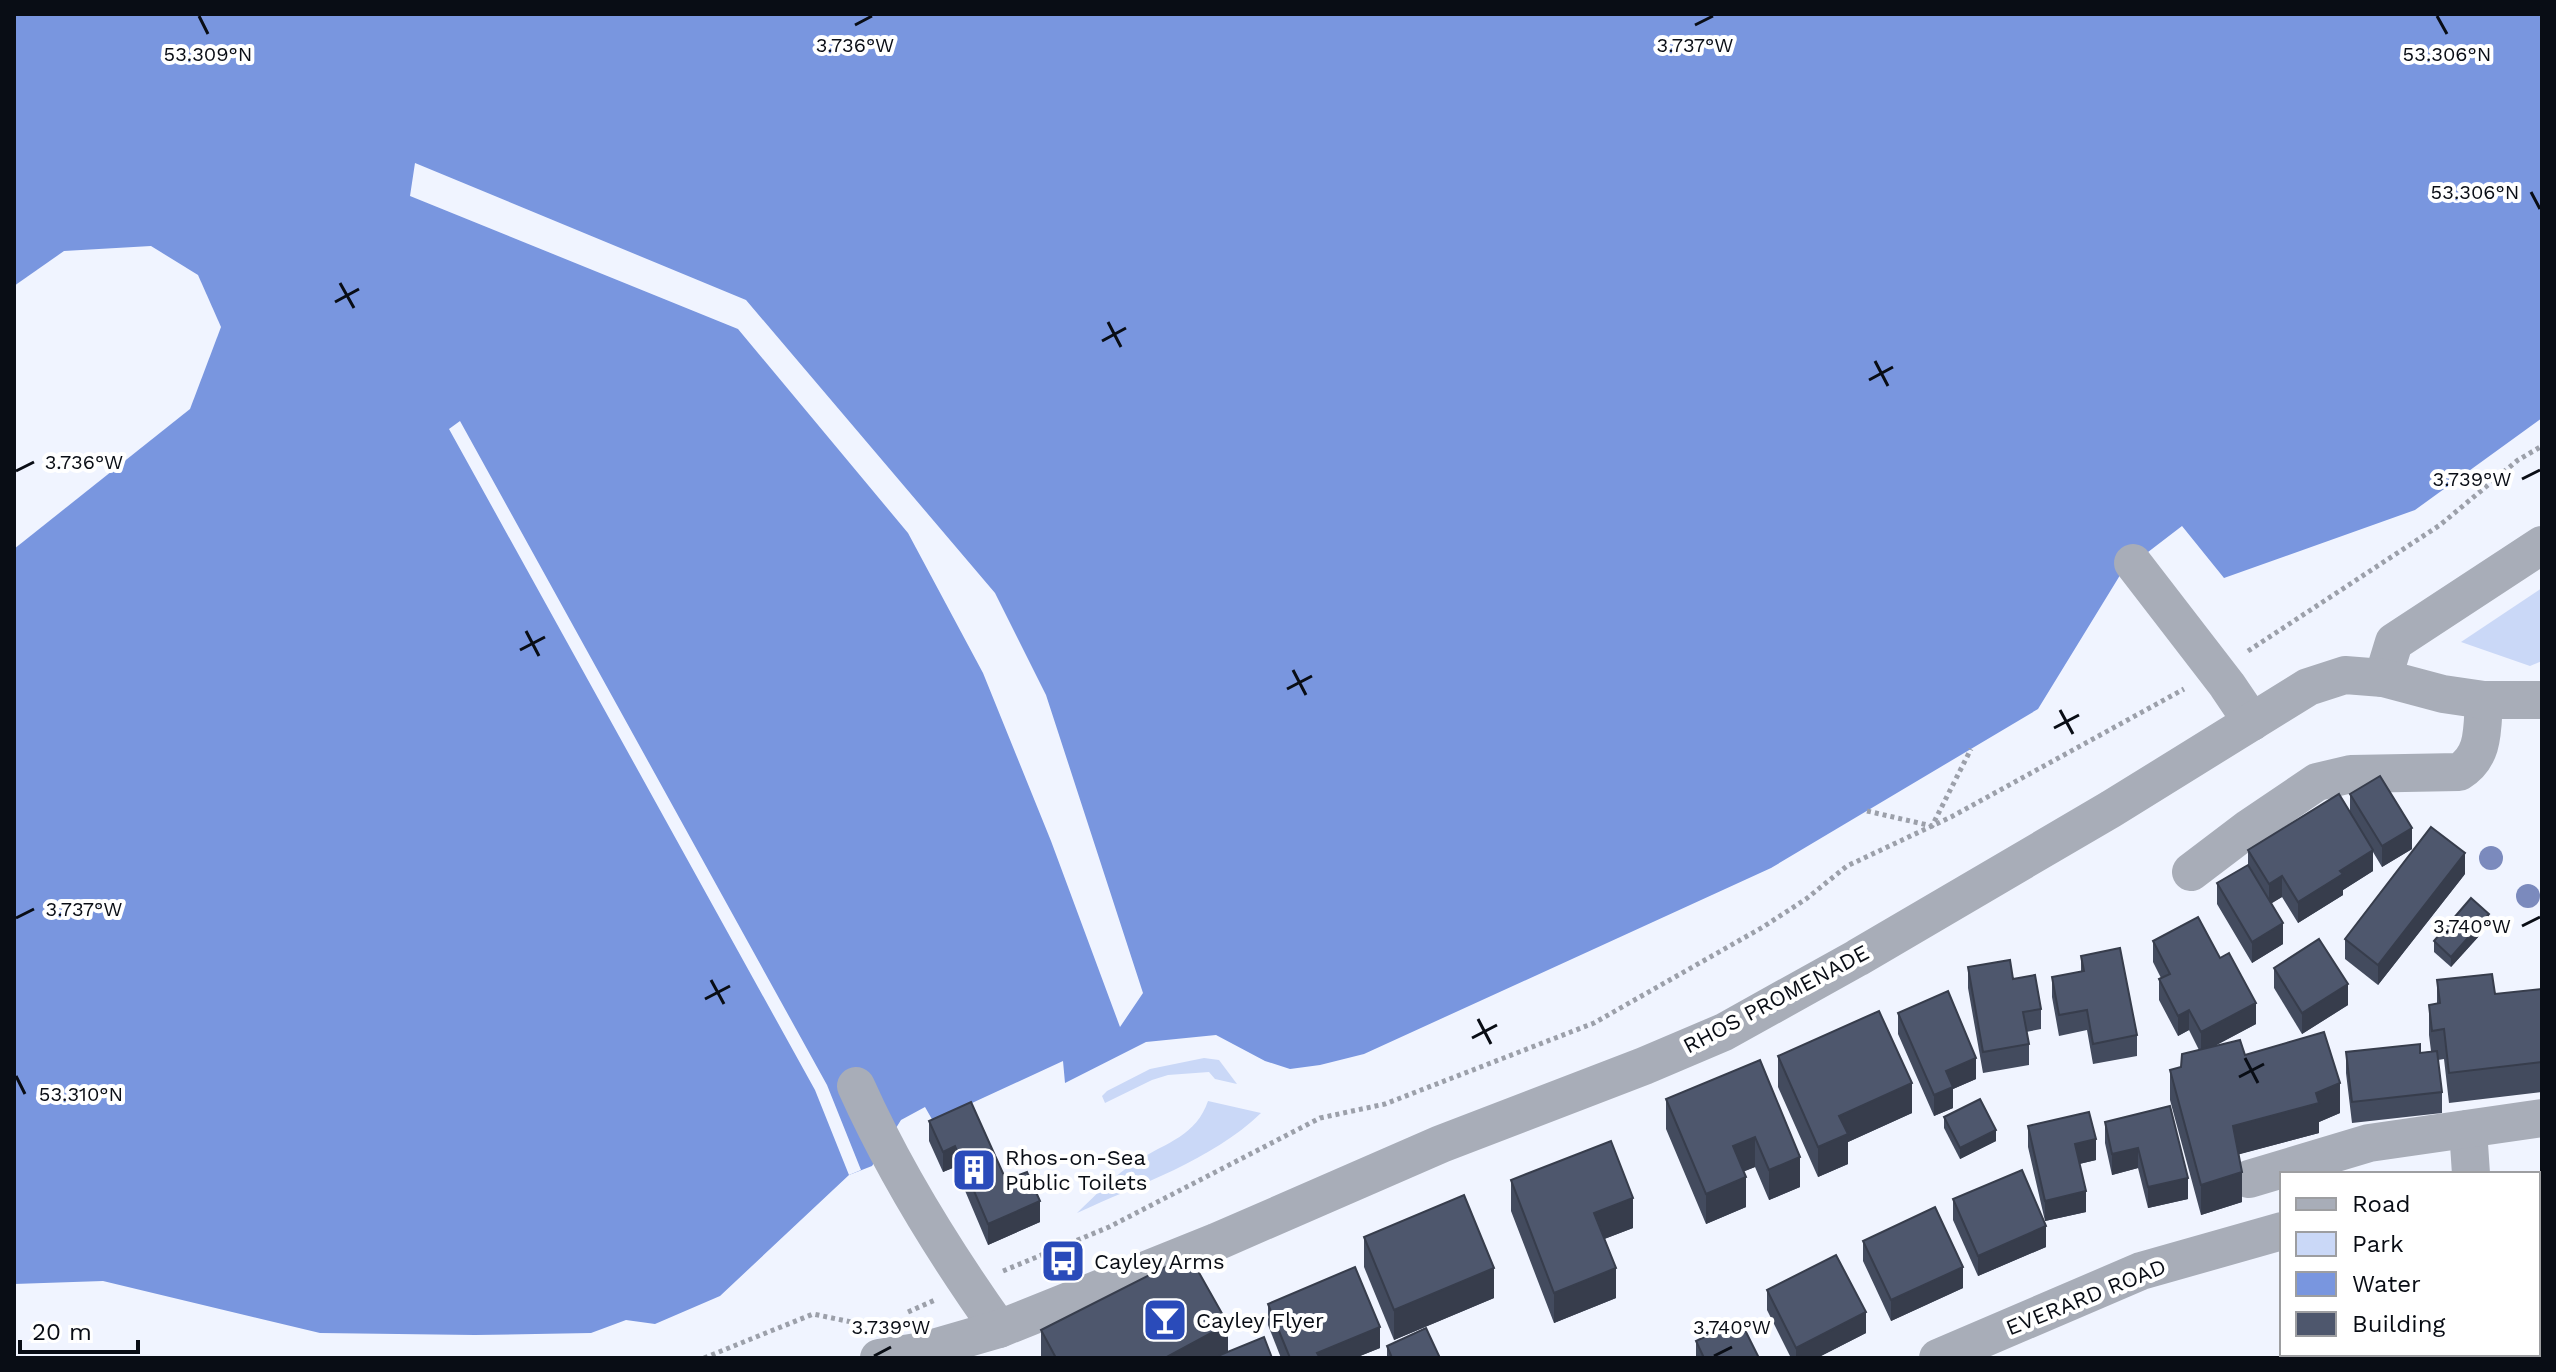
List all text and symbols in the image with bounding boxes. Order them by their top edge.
text: 3.736°W [816,33,894,57]
text: 3.737°W [1657,33,1733,57]
text: 53.309°N [164,42,252,66]
text: 53.306°N [2403,42,2491,66]
text: 53.306°N [2431,180,2519,204]
text: 3.736°W [45,450,123,474]
text: 3.739°W [2433,467,2511,491]
text: 3.737°W [46,897,122,921]
text: 3.740°W [2433,914,2511,938]
street label: RHOS PROMENADE [1679,939,1873,1059]
text: 53.310°N [39,1082,123,1106]
place label: Rhos-on-Sea Public Toilets [1005,1145,1147,1195]
building icon: Rhos-on-Sea Public Toilets [950,1146,998,1194]
legend [2280,1172,2540,1356]
text: Road [2352,1190,2411,1218]
text: Park [2352,1230,2404,1258]
bus stop icon: Cayley Arms [1039,1237,1087,1285]
place label: Cayley Arms [1094,1249,1225,1274]
street label: EVERARD ROAD [2002,1254,2170,1340]
text: Water [2352,1270,2421,1298]
bar icon: Cayley Flyer [1141,1296,1189,1344]
scale bar [20,1304,138,1354]
place label: Cayley Flyer [1196,1308,1324,1333]
text: Building [2352,1310,2445,1338]
text: 3.739°W [852,1315,930,1339]
text: 3.740°W [1693,1315,1771,1339]
text: 20 m [32,1318,92,1346]

